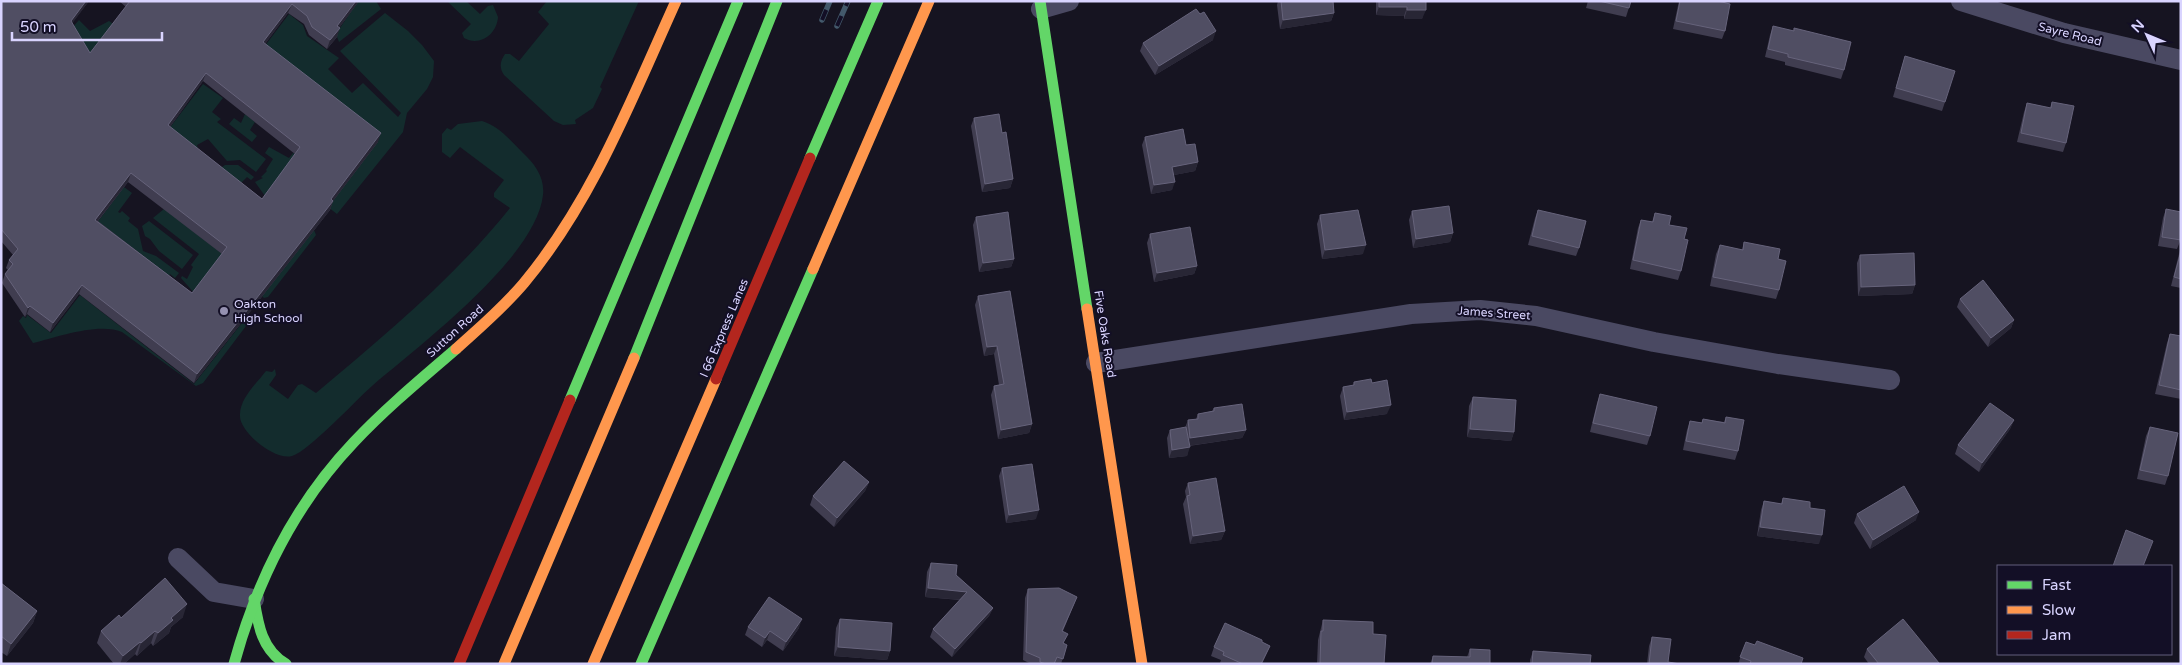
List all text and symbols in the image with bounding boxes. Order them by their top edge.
scale bar [12,10,162,42]
north arrow [2122,10,2172,60]
text: N [2128,16,2148,36]
text: 50 m [20,18,57,36]
street label: Sayre Road [2037,19,2103,49]
street label: I 66 Express Lanes [697,276,751,379]
street label: Five Oaks Road [1091,289,1119,379]
place label: Oakton High School [234,297,303,325]
street label: Sutton Road [424,302,486,360]
street label: James Street [1457,303,1531,323]
marker: Oakton High School [218,305,230,317]
legend [1997,565,2172,655]
text: Fast [2042,576,2072,594]
text: Slow [2042,601,2076,619]
text: Jam [2042,626,2071,644]

